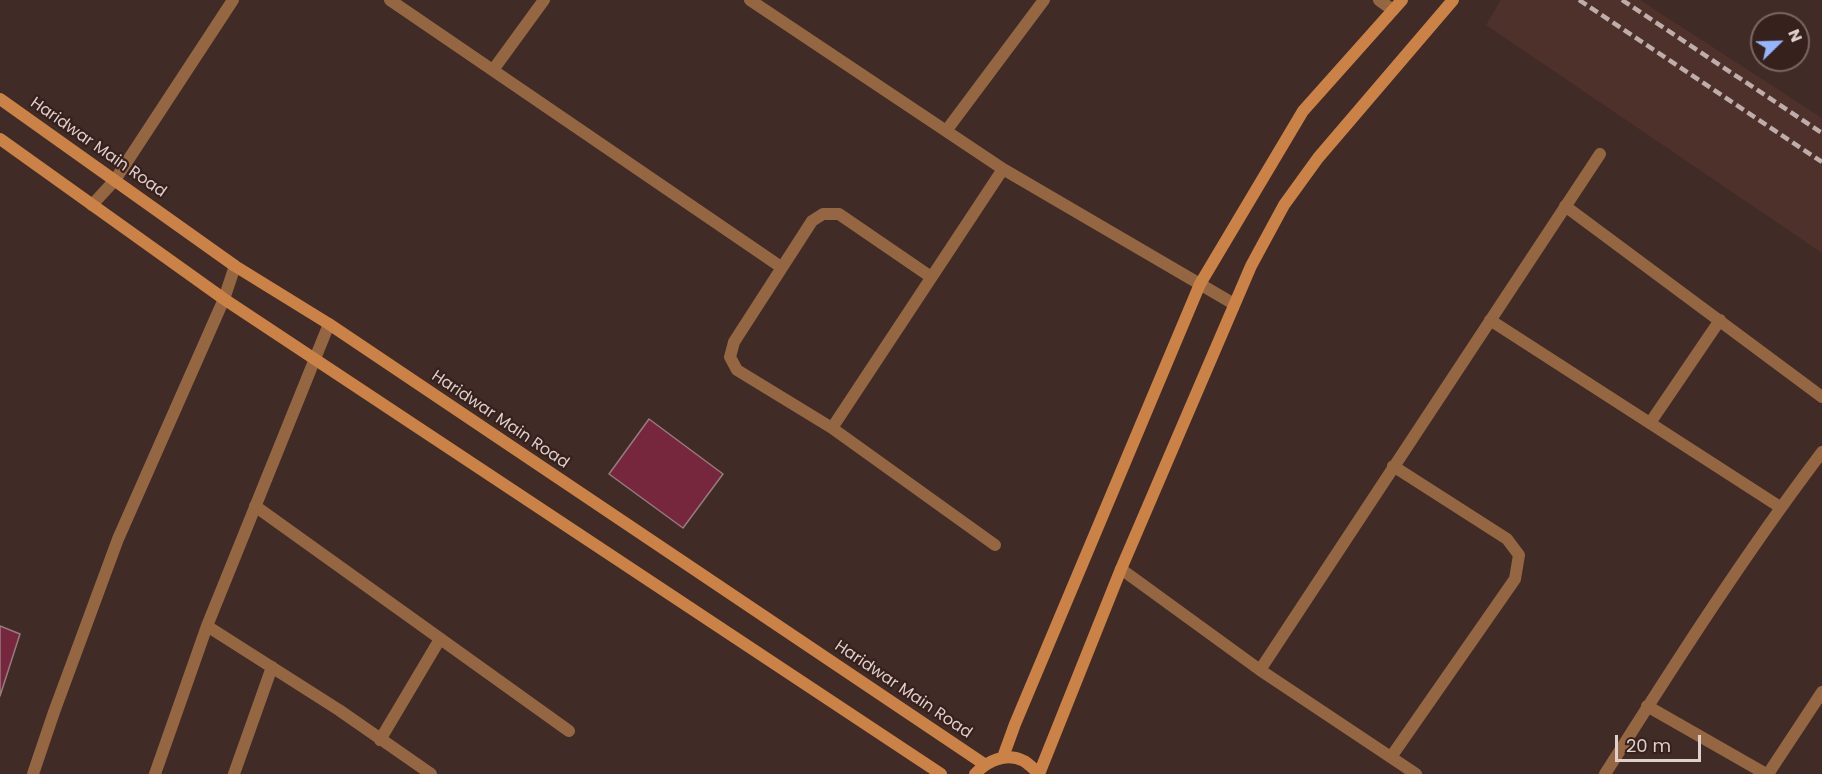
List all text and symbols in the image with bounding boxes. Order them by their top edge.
north arrow [1750,12,1810,72]
text: N [1782,26,1808,46]
street label: Haridwar Main Road [26,94,170,202]
street label: Haridwar Main Road [428,367,572,473]
street label: Haridwar Main Road [831,637,975,743]
scale bar [1618,723,1704,761]
text: 20 m [1626,733,1671,758]

